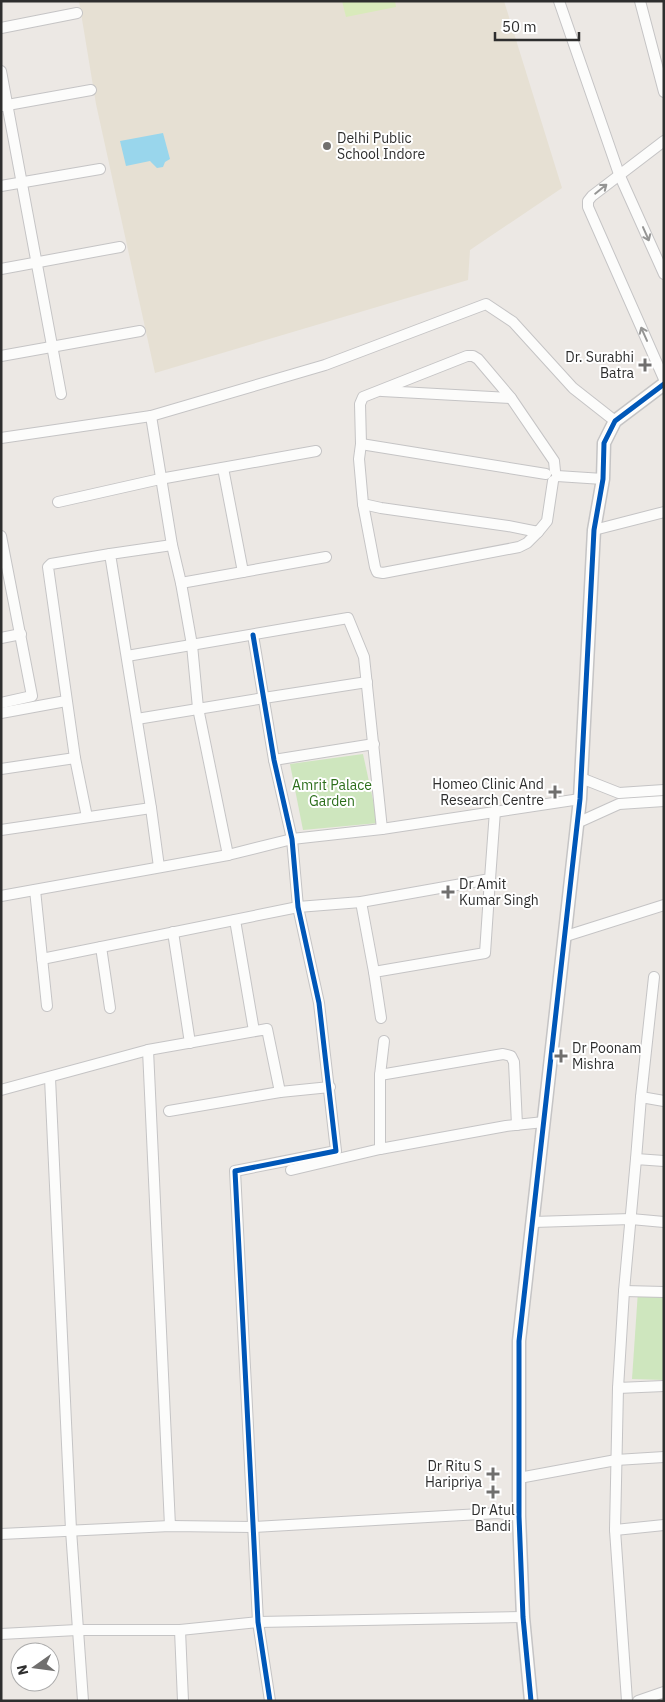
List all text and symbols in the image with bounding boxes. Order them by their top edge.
scale bar [495,10,579,42]
text: 50 m [502,17,537,36]
place label: Delhi Public School Indore [337,129,425,163]
marker: Delhi Public School Indore [321,140,333,152]
one-way arrow [594,183,607,194]
one-way arrow [642,226,652,241]
one-way arrow [639,327,648,342]
place label: Dr. Surabhi Batra [565,348,635,382]
marker: Dr. Surabhi Batra [638,358,652,372]
place label: Homeo Clinic And Research Centre [432,775,544,809]
park label: Amrit Palace Garden [292,776,372,810]
marker: Homeo Clinic And Research Centre [548,785,562,799]
place label: Dr Amit Kumar Singh [459,875,539,909]
marker: Dr Amit Kumar Singh [441,885,455,899]
place label: Dr Poonam Mishra [572,1039,641,1073]
marker: Dr Poonam Mishra [554,1049,568,1063]
place label: Dr Ritu S Haripriya [425,1457,483,1491]
marker: Dr Ritu S Haripriya [486,1467,500,1481]
marker: Dr Atul Bandi [486,1485,500,1499]
place label: Dr Atul Bandi [471,1501,515,1535]
north arrow [10,1642,60,1692]
text: N [12,1663,32,1677]

